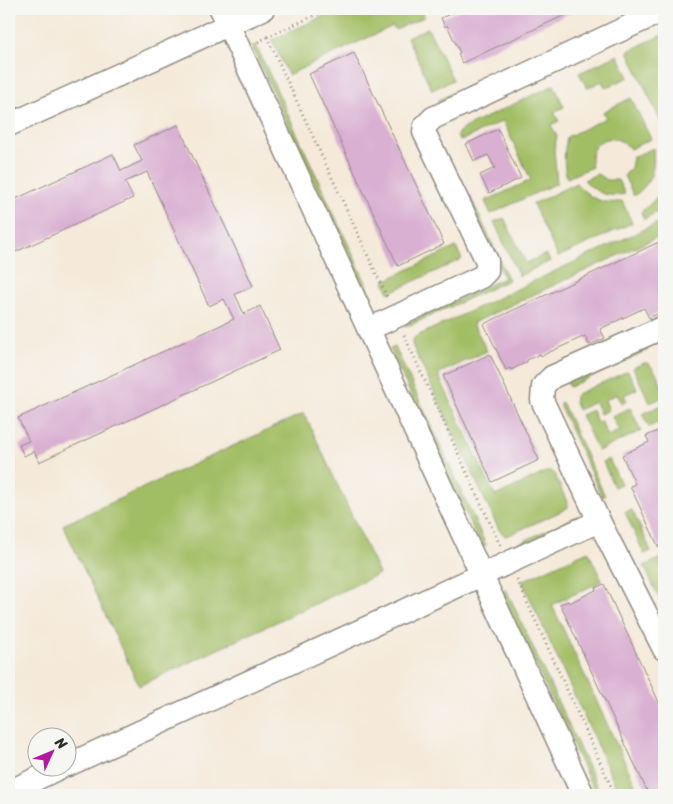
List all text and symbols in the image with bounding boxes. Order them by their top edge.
north arrow [28,726,78,776]
text: N [48,730,74,756]

